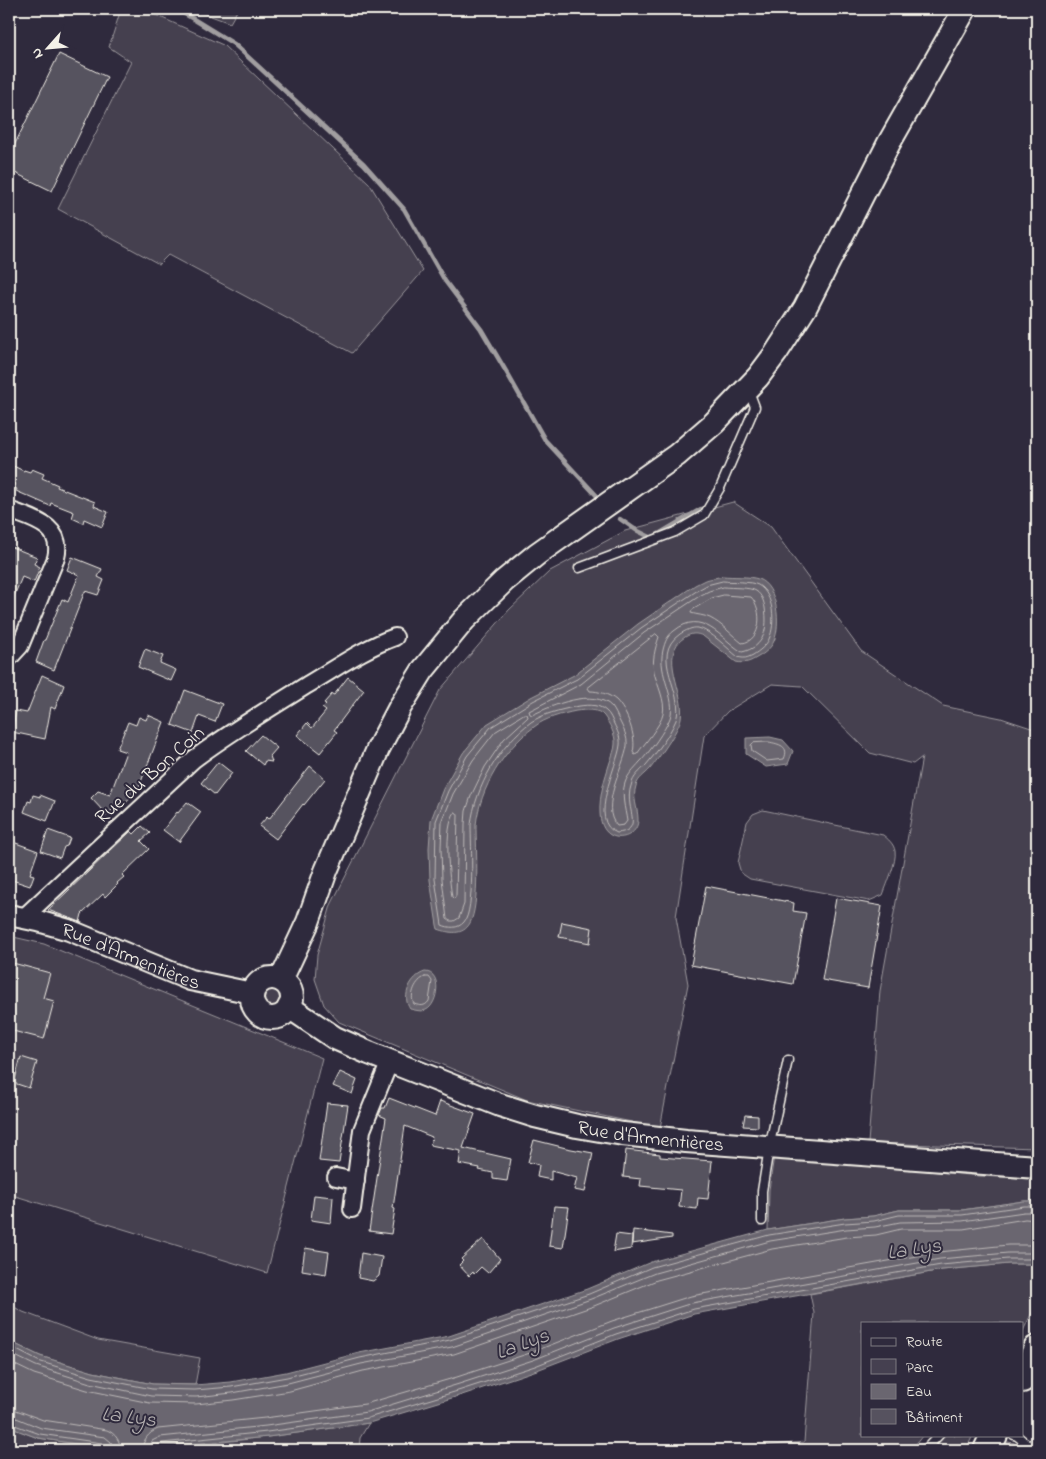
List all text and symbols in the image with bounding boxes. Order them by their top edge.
north arrow [22,22,72,72]
text: N [26,44,49,62]
street label: Rue du Bon Coin [89,720,212,832]
street label: Rue d'Armentières [58,917,202,999]
street label: Rue d'Armentières [575,1114,725,1161]
water label: La Lys [885,1231,944,1269]
water label: La Lys [492,1321,554,1368]
legend [861,1322,1024,1436]
text: Route [906,1331,943,1353]
text: Parc [906,1357,934,1379]
text: Eau [906,1381,932,1403]
water label: La Lys [100,1400,158,1436]
text: Bâtiment [905,1407,963,1429]

